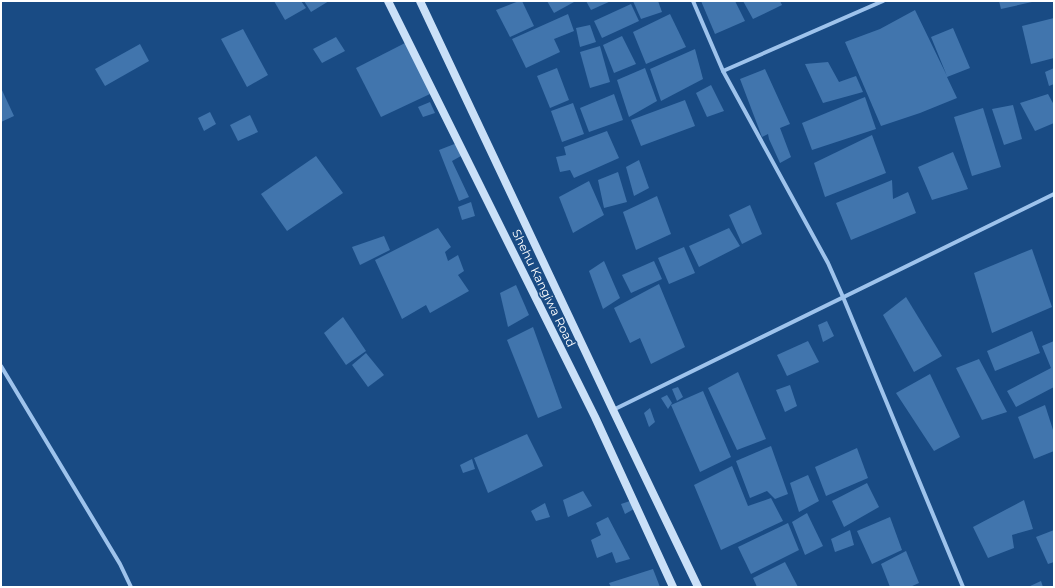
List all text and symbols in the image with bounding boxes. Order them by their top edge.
street label: Shehu Kangiwa Road [509,227,579,349]

